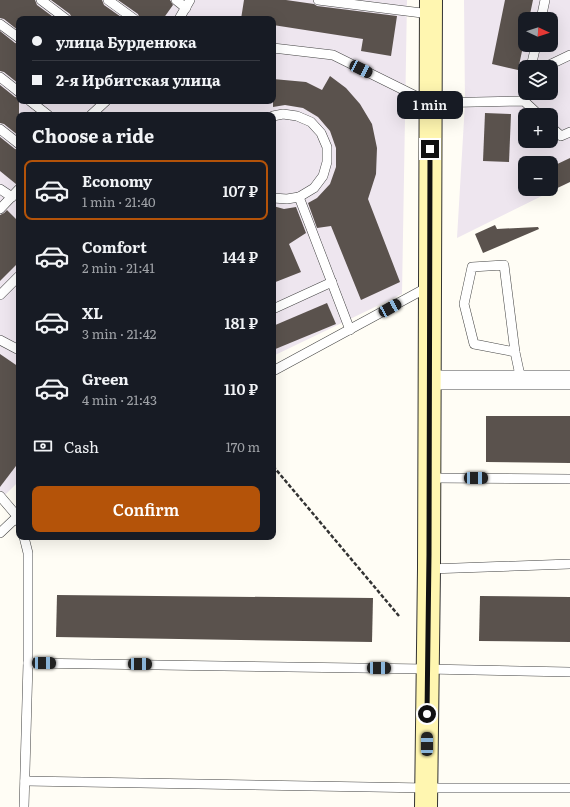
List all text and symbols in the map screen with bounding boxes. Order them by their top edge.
north arrow [518,12,558,52]
map controls [518,12,558,196]
text: улица Бурденюка [56,30,197,53]
car [348,58,374,80]
button: layers [518,60,558,100]
text: 2-я Ирбитская улица [56,68,221,91]
callout: 1 min [397,91,463,119]
text: 1 min [413,95,447,114]
button: + [518,108,558,148]
text: Choose a ride [32,122,154,149]
route end [421,140,439,158]
button: − [518,156,558,196]
text: Economy [82,169,152,192]
icon: car [34,172,70,208]
text: 107 ₽ [222,179,258,202]
text: 1 min · 21:40 [82,192,156,211]
text: Comfort [82,235,147,258]
icon: car [34,238,70,274]
text: 144 ₽ [222,245,258,268]
text: 2 min · 21:41 [82,258,155,277]
car [377,297,403,319]
text: XL [82,301,103,324]
icon: car [34,304,70,340]
text: 181 ₽ [225,311,258,334]
text: 3 min · 21:42 [82,324,156,343]
text: Green [82,367,129,390]
icon: car [34,370,70,406]
text: 110 ₽ [224,377,258,400]
text: 4 min · 21:43 [82,390,157,409]
icon: cash [32,435,54,457]
text: Cash [64,435,99,458]
text: 170 m [226,437,260,456]
car [464,472,488,484]
button: Confirm [32,486,260,532]
car [32,657,56,669]
car [128,658,152,670]
car [367,662,391,674]
route start [418,705,436,723]
car [421,732,433,756]

